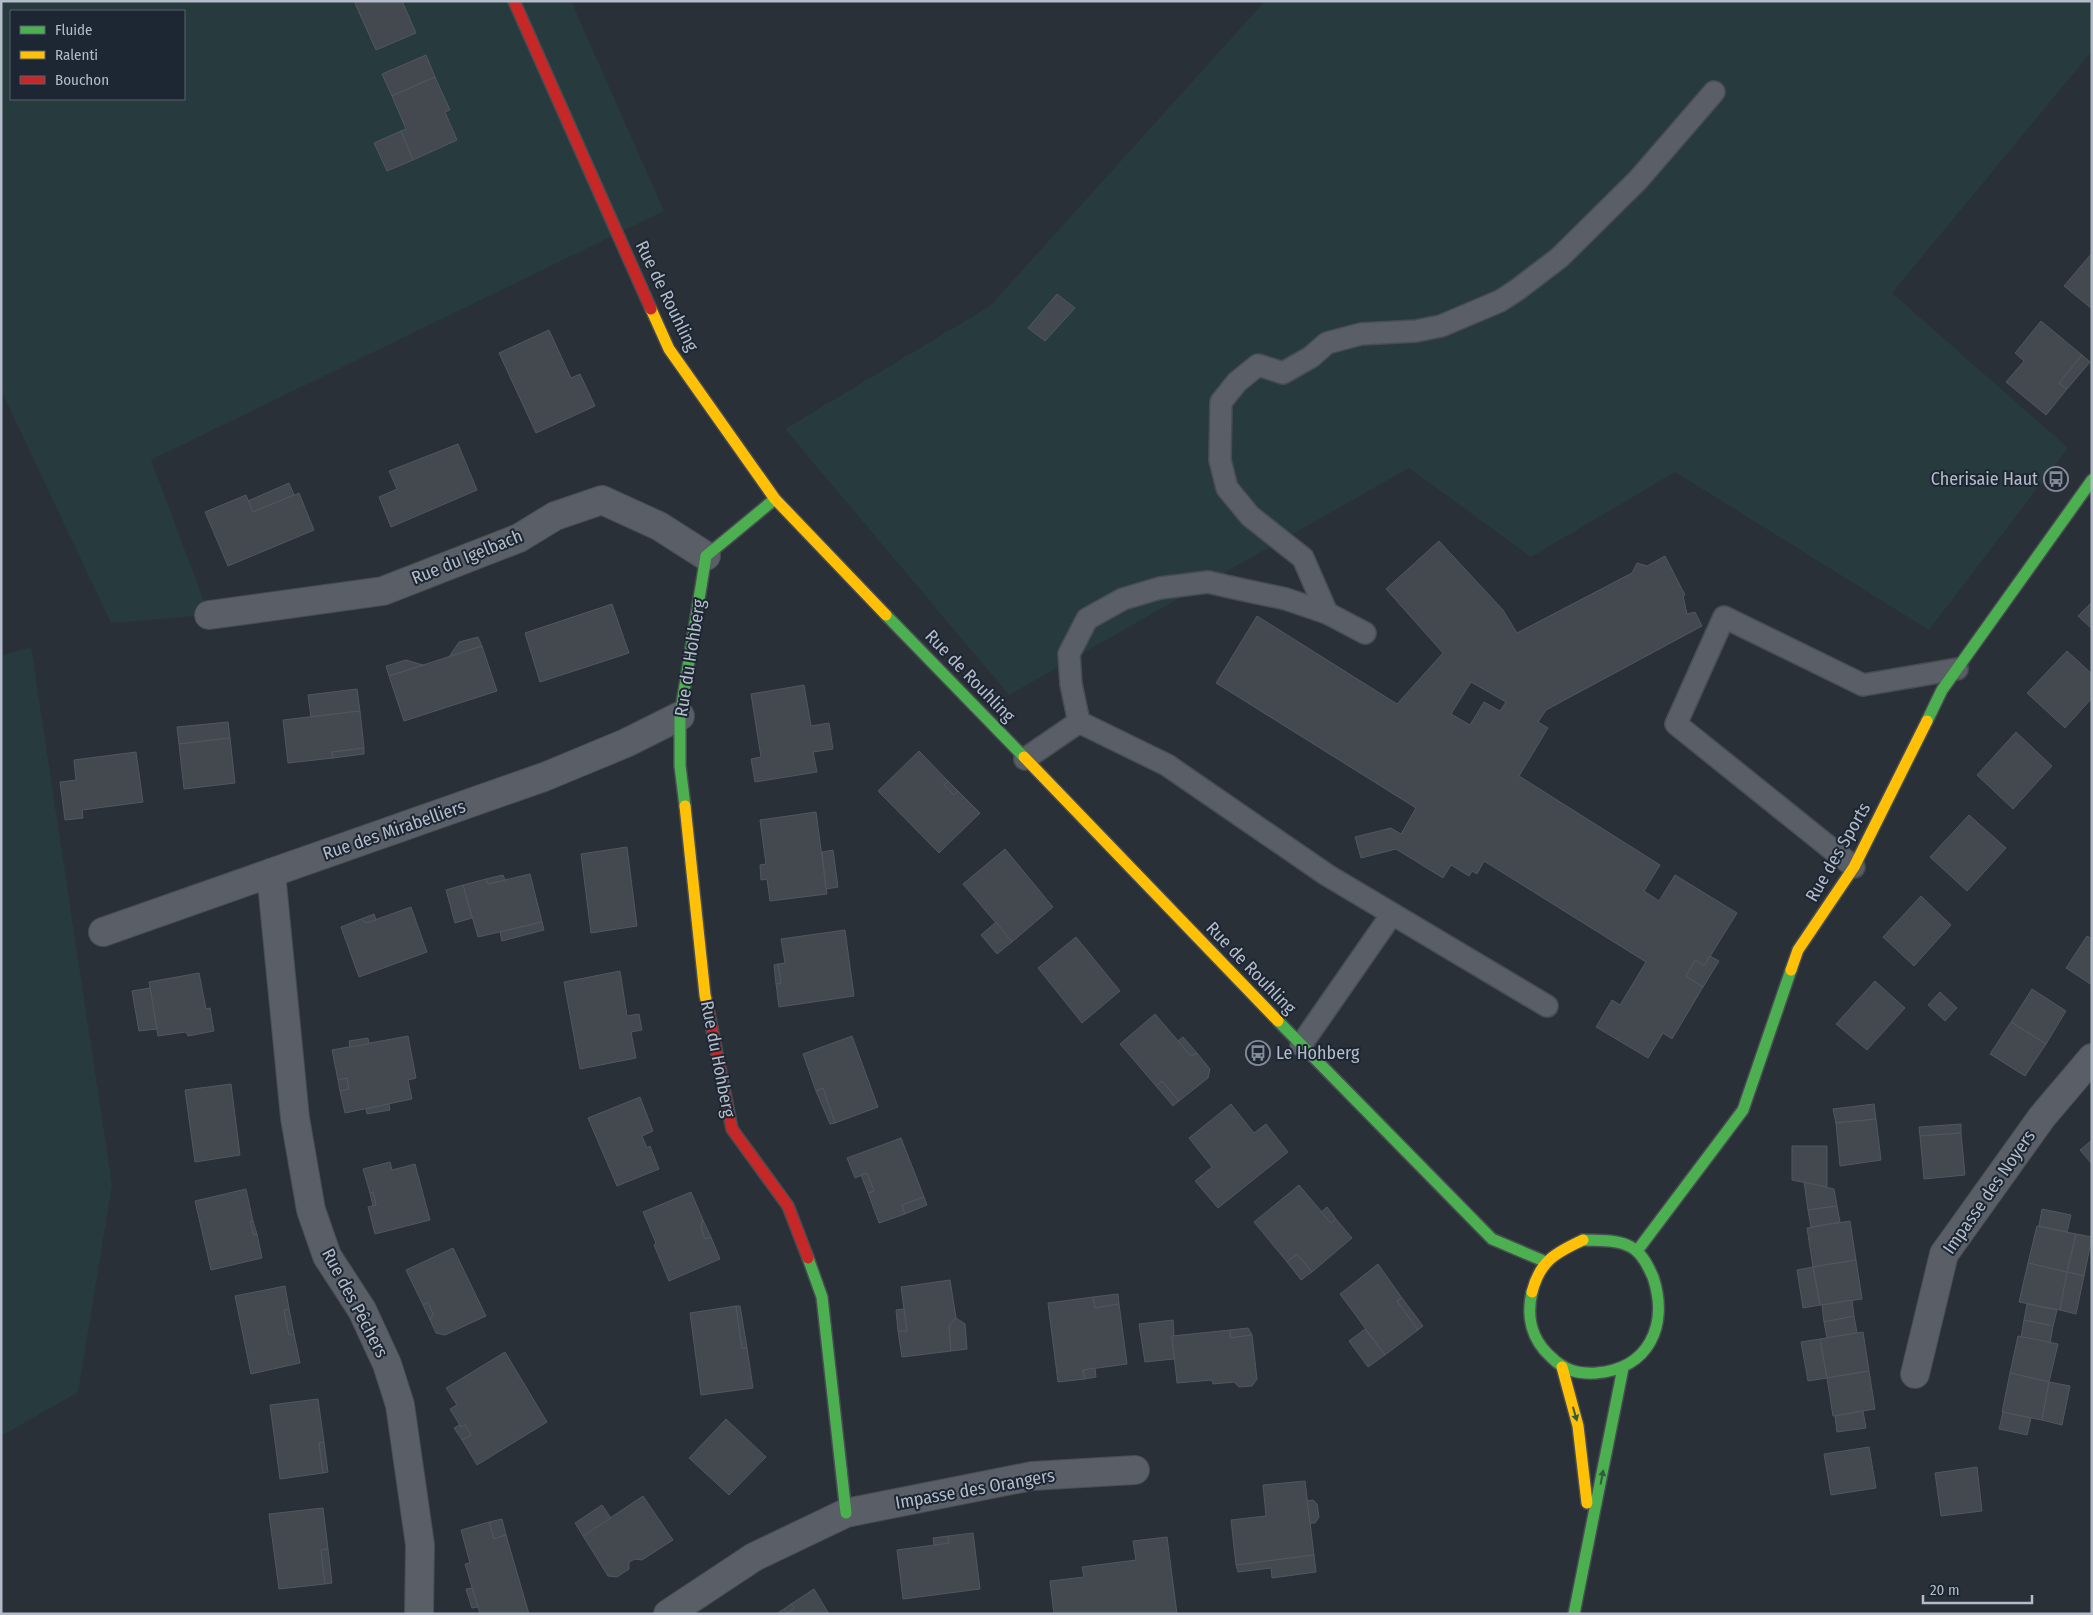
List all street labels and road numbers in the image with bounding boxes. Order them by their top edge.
street label: Rue de Rouhling [631,237,703,355]
street label: Rue du Igelbach [408,525,526,589]
street label: Rue du Hohberg [670,597,710,718]
street label: Rue de Rouhling [920,625,1020,727]
street label: Rue des Mirabelliers [320,795,469,865]
street label: Rue des Sports [1801,798,1875,905]
street label: Rue de Rouhling [1201,917,1301,1019]
street label: Rue du Hohberg [696,999,740,1120]
street label: Impasse des Noyers [1938,1126,2040,1258]
street label: Rue des Pêchers [317,1245,393,1362]
street label: Impasse des Orangers [894,1464,1057,1514]

